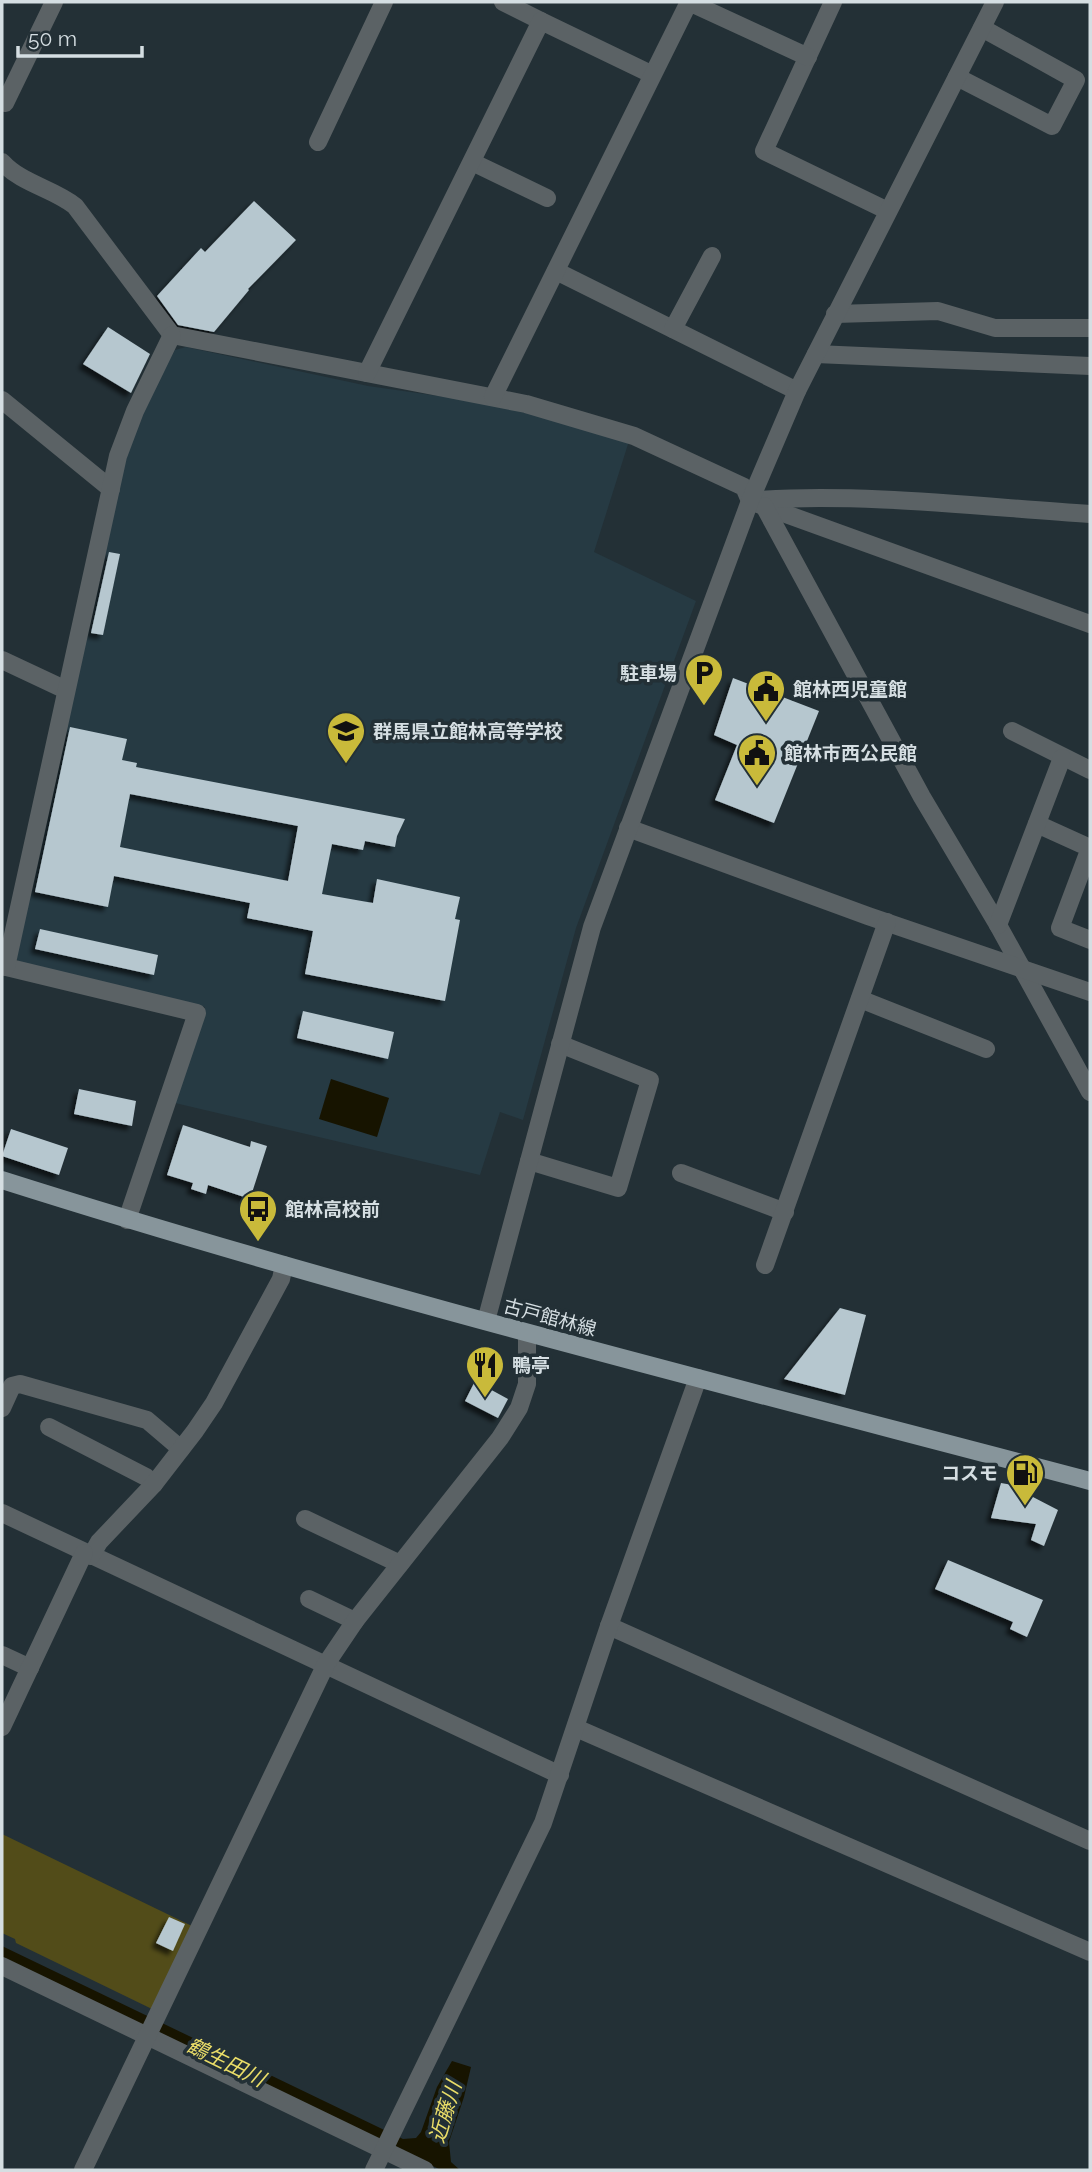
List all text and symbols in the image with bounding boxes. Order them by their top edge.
scale bar [18,14,142,58]
text: 50 m [28,26,77,51]
parking icon: 駐車場 [683,652,725,707]
place label: 駐車場 [620,662,677,684]
public building icon: 館林西児童館 [745,668,787,723]
place label: 館林西児童館 [793,678,907,700]
school or university icon: 群馬県立館林高等学校 [325,710,367,765]
place label: 群馬県立館林高等学校 [373,720,563,742]
public building icon: 館林市西公民館 [736,732,778,787]
place label: 館林市西公民館 [784,742,917,764]
bus stop icon: 館林高校前 [237,1188,279,1243]
place label: 館林高校前 [285,1198,380,1220]
street label: 古戸館林線 [501,1294,599,1340]
restaurant icon: 鴨亭 [464,1344,506,1399]
place label: 鴨亭 [512,1354,550,1376]
fuel station icon: コスモ [1004,1452,1046,1507]
place label: コスモ [941,1462,998,1484]
water label: 鶴生田川 [183,2032,271,2093]
water label: 近藤川 [424,2076,467,2146]

